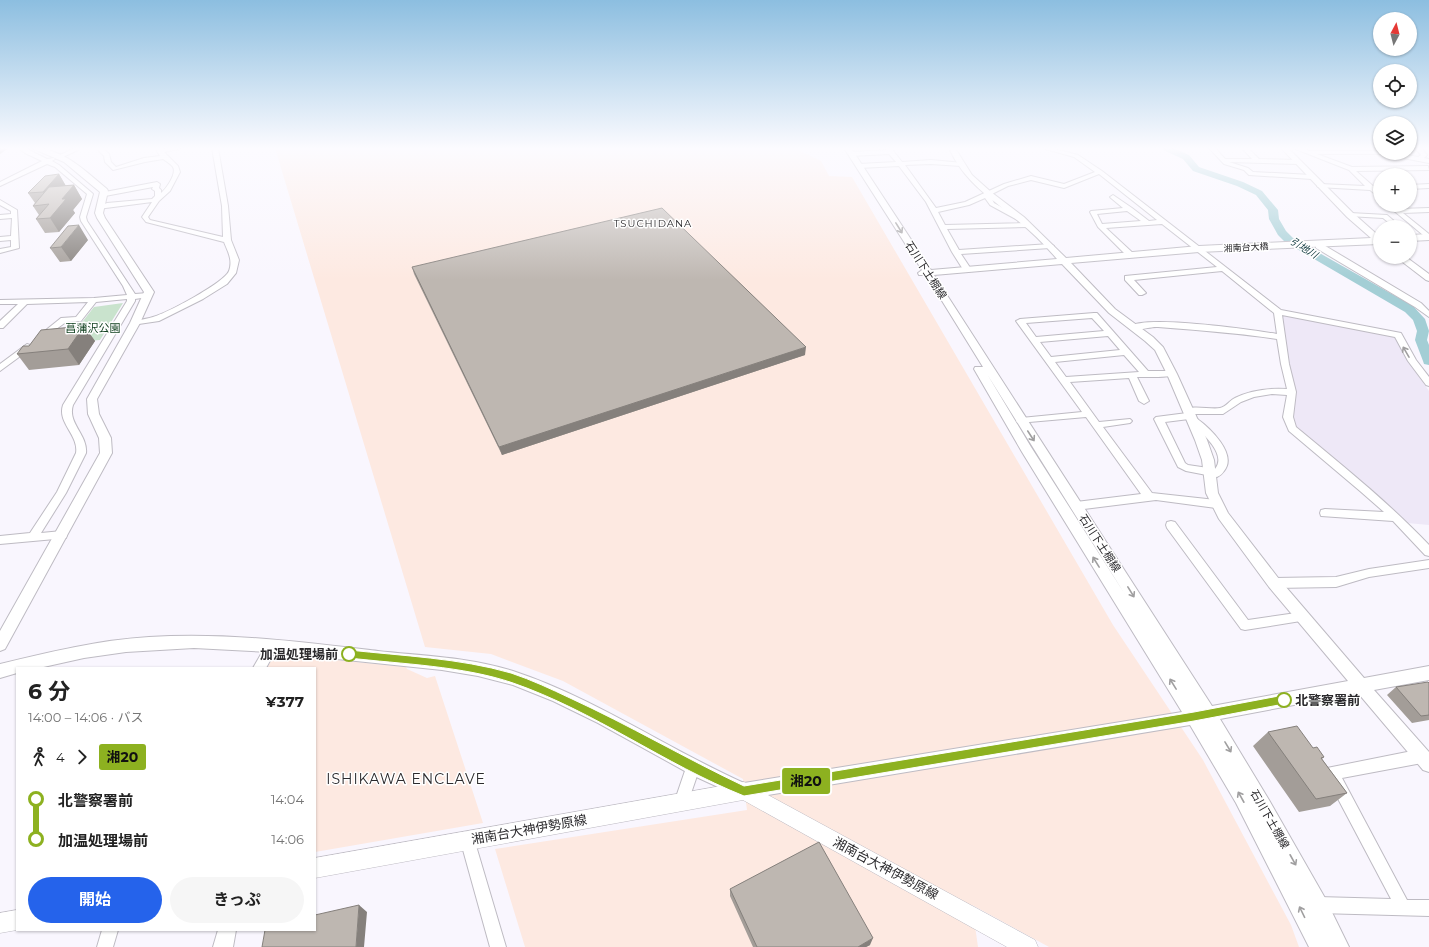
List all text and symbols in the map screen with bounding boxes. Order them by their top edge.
north arrow [1373,12,1417,56]
map controls [1373,12,1417,264]
button: locate [1373,64,1417,108]
button: layers [1373,116,1417,160]
button: + [1373,168,1417,212]
district label: TSUCHIDANA [614,217,692,230]
button: − [1373,220,1417,264]
one-way arrow [895,222,903,233]
water label: 引地川 [1288,235,1321,262]
street label: 石川下土棚線 [902,239,950,301]
street label: 湘南台大橋 [1223,240,1269,254]
park label: 菖蒲沢公園 [66,321,121,335]
one-way arrow [1402,346,1410,358]
one-way arrow [1027,430,1035,441]
street label: 石川下土棚線 [1076,512,1124,574]
one-way arrow [1092,556,1100,568]
one-way arrow [1127,587,1135,598]
place label: 加温処理場前 [260,646,338,662]
marker: 加温処理場前 [341,646,357,662]
text: 6 分 [28,678,70,705]
one-way arrow [1169,679,1177,690]
text: ¥377 [265,692,304,711]
marker: 北警察署前 [1276,692,1292,708]
place label: 北警察署前 [1295,692,1360,708]
text: 14:00 – 14:06 · バス [28,709,143,725]
one-way arrow [1225,741,1233,753]
icon: walk [28,746,50,768]
icon: forward [71,746,93,768]
text: 湘20 [107,748,138,766]
text: 4 [56,749,65,765]
line badge: 湘20 [783,768,829,794]
district label: ISHIKAWA ENCLAVE [326,770,486,788]
text: 湘20 [790,772,822,790]
street label: 石川下土棚線 [1247,787,1293,851]
text: 北警察署前 [58,791,133,810]
text: 14:04 [271,791,304,807]
one-way arrow [1237,791,1245,803]
street label: 湘南台大神伊勢原線 [470,811,588,847]
text: 加温処理場前 [58,831,148,850]
text: 14:06 [271,831,304,847]
street label: 湘南台大神伊勢原線 [831,833,941,903]
one-way arrow [1290,854,1298,866]
button: 開始 [28,877,162,923]
button: きっぷ [170,877,304,923]
one-way arrow [1298,906,1305,918]

